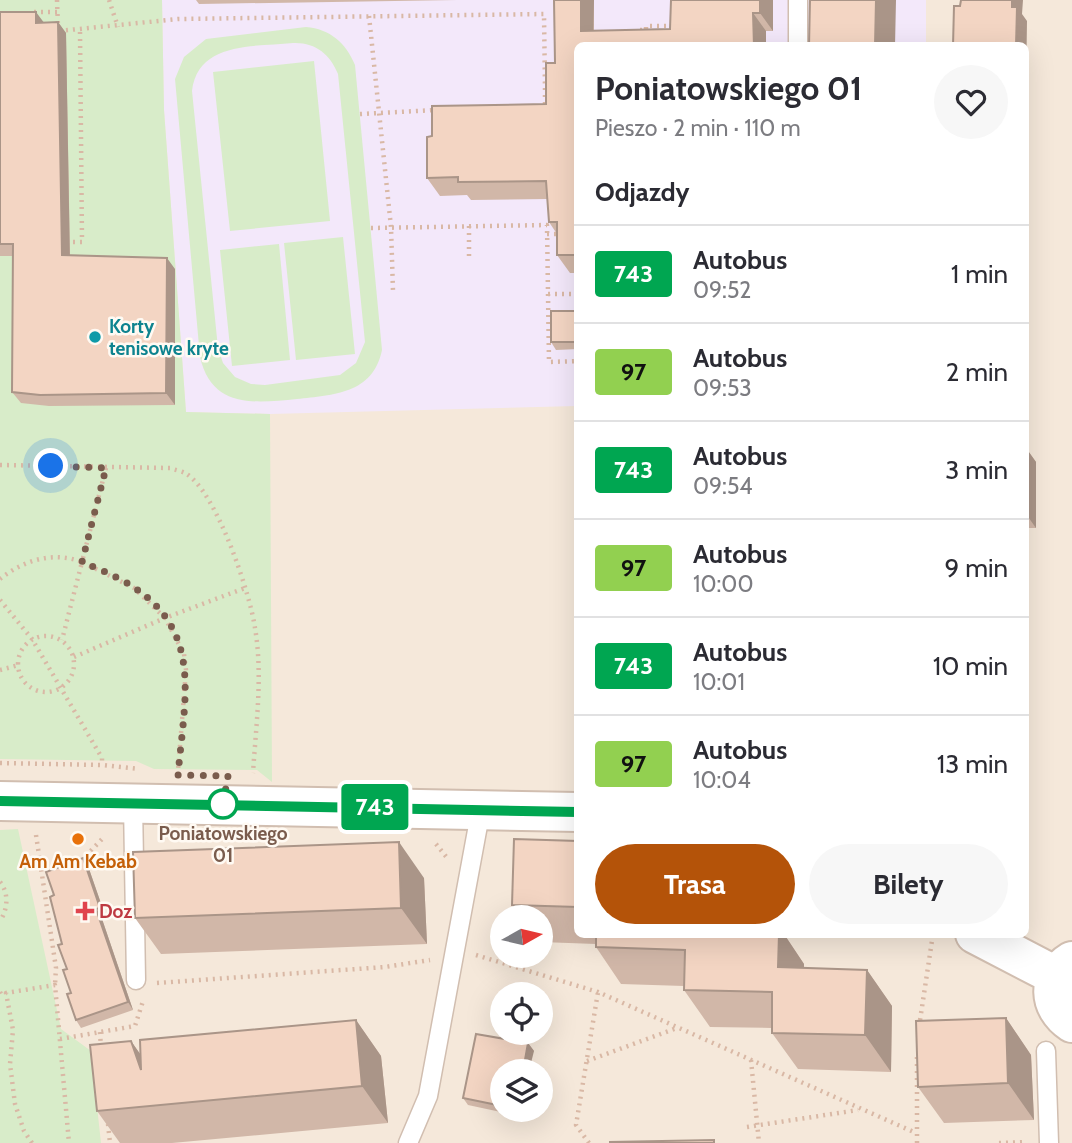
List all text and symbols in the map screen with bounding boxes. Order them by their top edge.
button: heart [934,65,1008,139]
text: Poniatowskiego 01 [595,68,862,108]
text: Pieszo · 2 min · 110 m [595,114,801,142]
text: Odjazdy [595,176,690,208]
text: Autobus [693,244,787,276]
text: 1 min [951,258,1008,290]
text: 743 [614,259,653,288]
text: 09:52 [693,276,751,304]
place label: Korty tenisowe kryte [109,315,229,360]
marker: Korty tenisowe kryte [87,329,103,345]
text: Autobus [693,342,787,374]
text: 2 min [946,356,1008,388]
text: 97 [621,357,646,386]
text: 09:53 [693,374,752,402]
text: Autobus [693,440,787,472]
your location [33,448,68,483]
text: 3 min [945,454,1008,486]
text: 743 [614,455,653,484]
text: 09:54 [693,472,753,500]
text: Autobus [693,538,787,570]
text: 9 min [945,552,1008,584]
text: 97 [621,553,646,582]
text: 10:00 [693,570,753,598]
text: Autobus [693,636,787,668]
text: 10 min [933,650,1008,682]
text: 743 [614,651,653,680]
text: 10:01 [693,668,745,696]
text: Autobus [693,734,787,766]
text: 13 min [937,748,1008,780]
text: 97 [621,749,646,778]
text: 10:04 [693,766,751,794]
line badge: 743 [335,784,415,830]
marker: Poniatowskiego 01 [208,789,238,819]
text: 743 [355,792,395,821]
place label: Poniatowskiego 01 [158,822,288,867]
marker: Am Am Kebab [70,831,86,847]
button: Trasa [595,844,795,924]
button: Bilety [809,844,1008,924]
place label: Am Am Kebab [19,850,137,873]
place label: Doz [99,900,132,923]
marker: Doz [77,903,93,919]
north arrow [490,905,553,968]
map controls [490,905,553,1122]
button: locate [490,982,553,1045]
button: layers [490,1059,553,1122]

